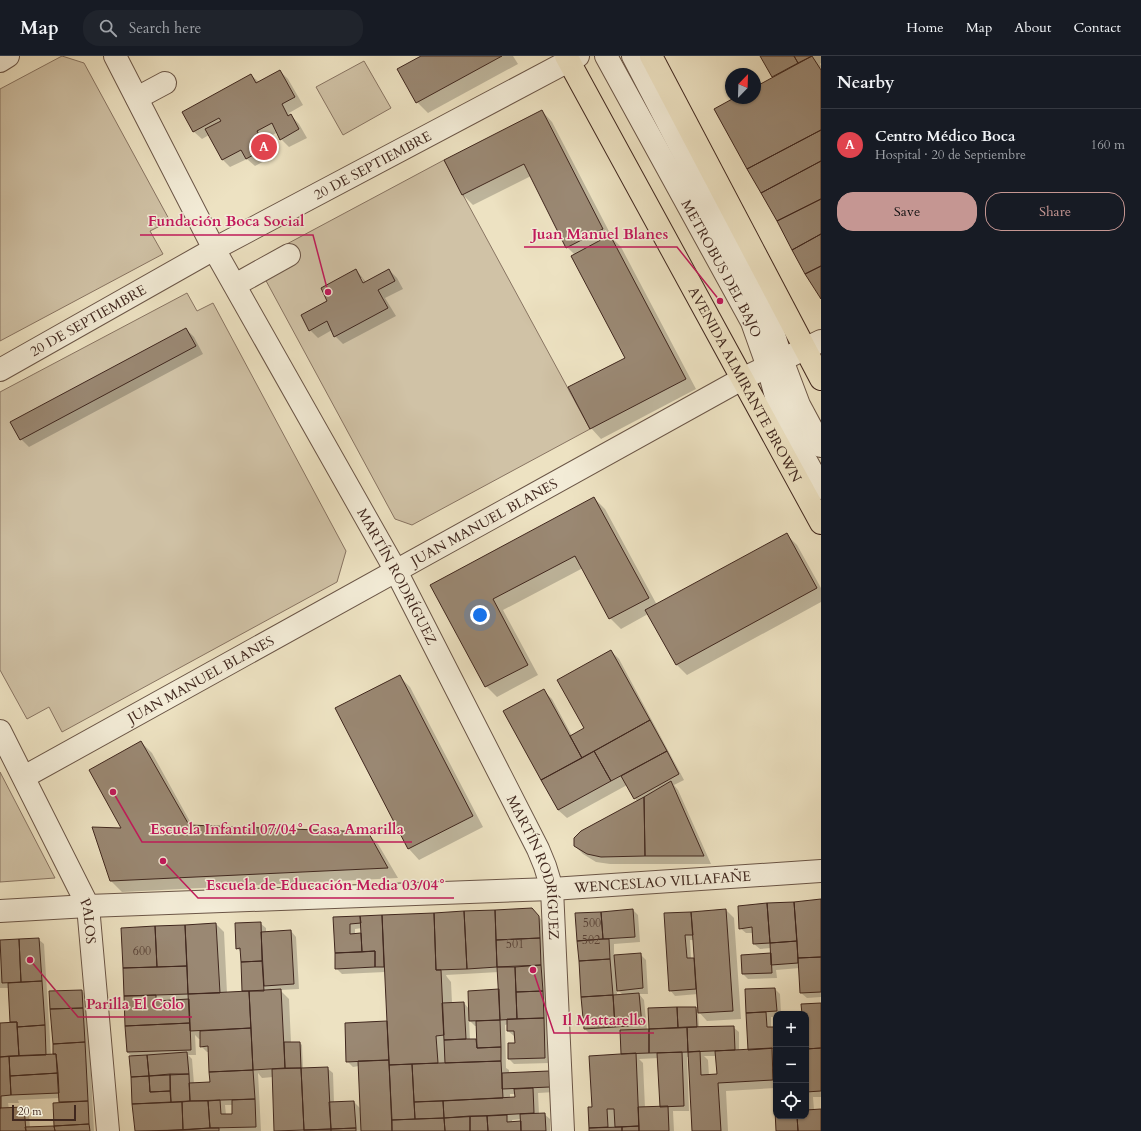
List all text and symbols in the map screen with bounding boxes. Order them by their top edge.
search box [83,10,363,46]
text: Map [20,15,59,41]
icon: search [97,17,119,39]
text: Search here [129,18,201,38]
text: Home [906,18,944,37]
text: Map [966,18,992,37]
text: About [1014,18,1051,37]
text: Contact [1073,18,1121,37]
north arrow [725,68,761,104]
text: Nearby [837,71,894,94]
street label: 20 DE SEPTIEMBRE [310,126,435,204]
text: Centro Médico Boca [875,126,1016,146]
pin: A [251,132,277,162]
text: A [845,136,855,154]
text: 160 m [1091,136,1125,154]
text: Hospital · 20 de Septiembre [875,146,1026,164]
button: Save [837,192,977,231]
button: Share [985,192,1125,231]
street label: METROBUS DEL BAJO [677,196,766,340]
callout: Fundación Boca Social [140,208,313,235]
text: Fundación Boca Social [148,211,305,231]
callout: Juan Manuel Blanes [524,220,677,247]
text: Juan Manuel Blanes [530,224,668,244]
street label: 20 DE SEPTIEMBRE [27,280,150,361]
street label: AVENIDA ALMIRANTE BROWN [684,283,806,486]
street label: JUAN MANUEL BLANES [406,474,561,572]
street label: MARTÍN RODRÍGUEZ [352,505,441,648]
your location [470,605,490,625]
street label: JUAN MANUEL BLANES [122,631,278,729]
street label: MARTÍN RODRÍGUEZ [502,792,563,940]
callout: Escuela Infantil 07/04° Casa Amarilla [142,815,412,842]
text: Escuela Infantil 07/04° Casa Amarilla [150,819,404,839]
street label: WENCESLAO VILLAFAÑE [572,867,752,898]
callout: Escuela de Educación Media 03/04° [198,871,454,898]
text: Escuela de Educación Media 03/04° [206,875,446,895]
street label: PALOS [76,895,100,945]
house number: 500 [583,915,601,931]
house number: 502 [582,932,600,948]
house number: 501 [506,936,524,952]
house number: 600 [133,943,151,959]
callout: Parilla El Colo [78,990,192,1017]
text: Parilla El Colo [86,994,184,1014]
callout: Il Mattarello [554,1006,654,1033]
text: Il Mattarello [562,1010,646,1030]
map controls [773,1011,809,1119]
button: + [773,1011,809,1047]
button: − [773,1047,809,1083]
button: locate [773,1083,809,1119]
scale bar [12,1103,76,1122]
text: 20 m [18,1104,42,1119]

